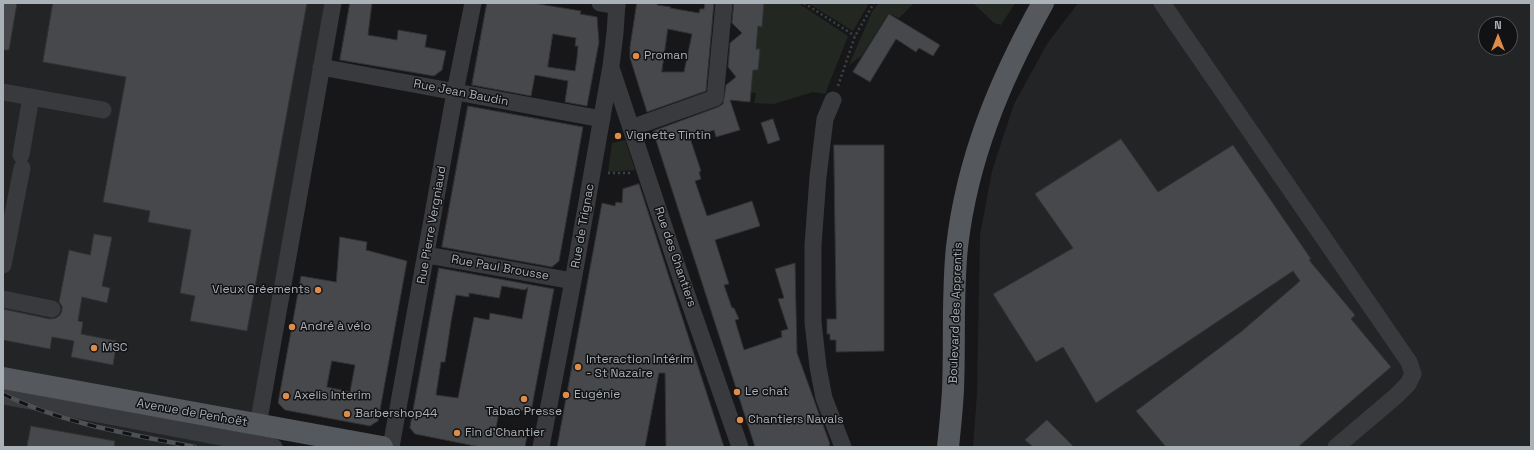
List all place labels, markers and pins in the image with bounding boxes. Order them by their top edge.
place label: Proman [644,49,688,63]
marker: Proman [631,51,641,61]
place label: Vignette Tintin [626,129,711,143]
marker: Vignette Tintin [613,131,623,141]
place label: Vieux Gréements [212,283,310,297]
marker: Vieux Gréements [313,285,323,295]
place label: André à vélo [300,320,371,334]
marker: André à vélo [287,322,297,332]
place label: MSC [102,341,127,355]
marker: MSC [89,343,99,353]
place label: Interaction Intérim - St Nazaire [586,353,693,381]
marker: Interaction Intérim - St Nazaire [573,362,583,372]
place label: Le chat [745,385,788,399]
marker: Le chat [732,387,742,397]
place label: Eugénie [574,388,620,402]
place label: Axelis Interim [294,389,371,403]
marker: Eugénie [561,390,571,400]
marker: Axelis Interim [281,391,291,401]
marker: Tabac Presse [519,394,529,404]
place label: Tabac Presse [486,405,562,419]
place label: Barbershop44 [355,407,437,421]
marker: Barbershop44 [342,409,352,419]
place label: Chantiers Navals [748,413,844,427]
marker: Chantiers Navals [735,415,745,425]
place label: Fin d'Chantier [465,426,545,440]
marker: Fin d'Chantier [452,428,462,438]

